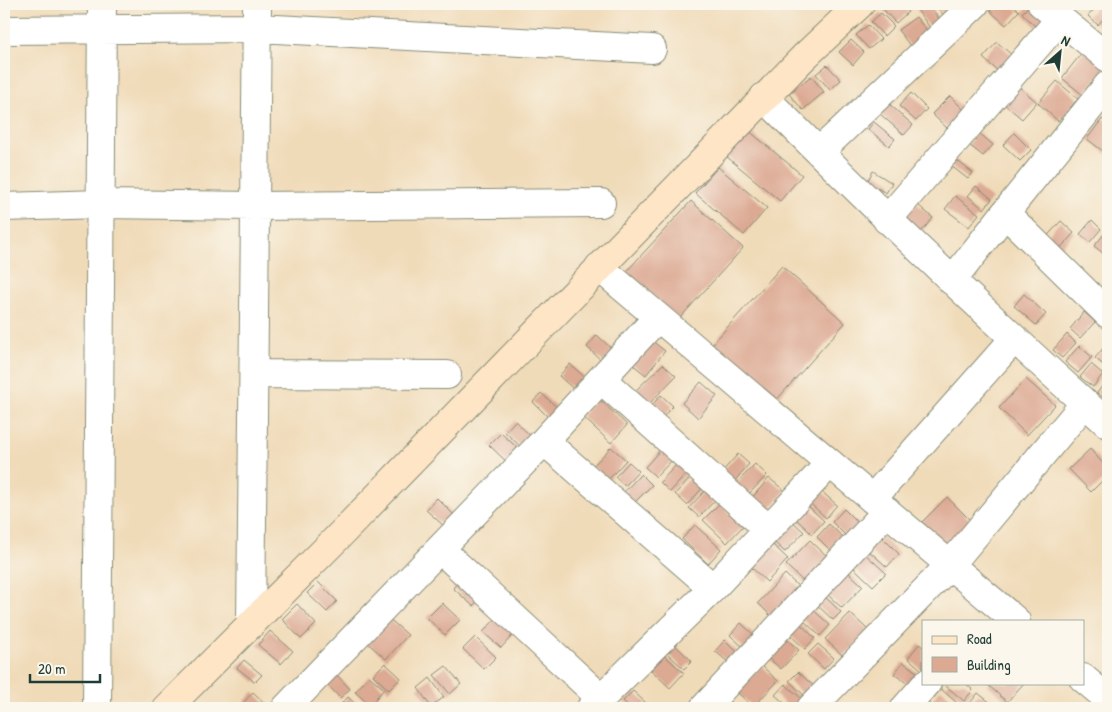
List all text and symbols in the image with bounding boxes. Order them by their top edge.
north arrow [1034,28,1084,78]
text: N [1058,30,1074,50]
legend [922,620,1084,684]
text: Road [967,628,992,649]
scale bar [30,652,100,684]
text: Building [967,654,1011,675]
text: 20 m [38,658,65,679]

